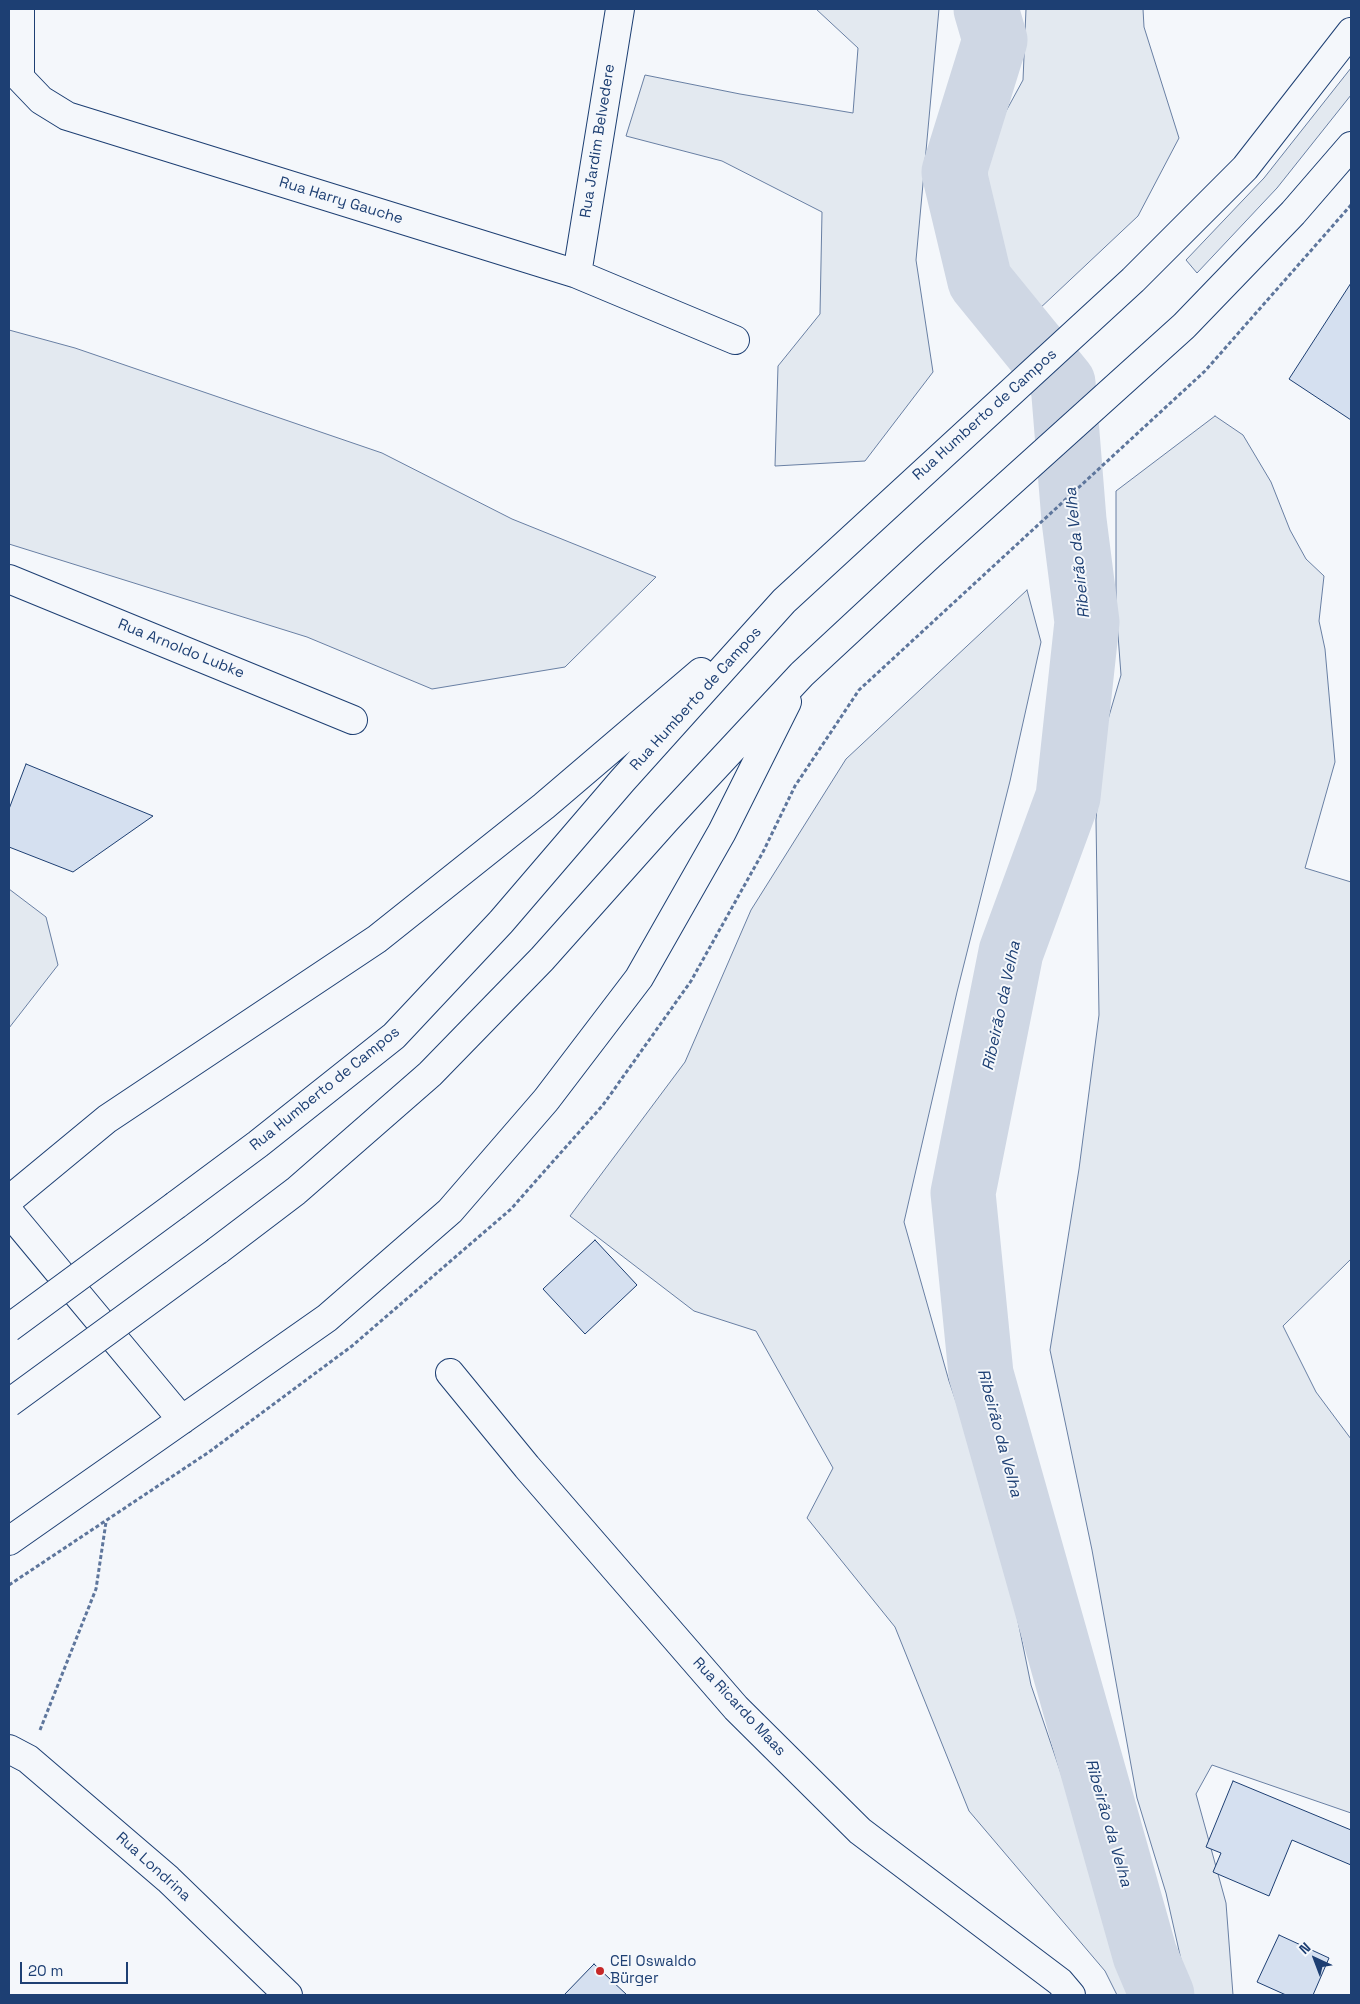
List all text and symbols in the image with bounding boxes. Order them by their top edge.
street label: Rua Jardim Belvedere [577,63,619,219]
street label: Rua Harry Gauche [277,174,405,228]
street label: Rua Humberto de Campos [909,346,1061,484]
water label: Ribeirão da Velha [1062,486,1094,620]
street label: Rua Arnoldo Lubke [115,615,247,683]
street label: Rua Humberto de Campos [627,623,765,775]
water label: Ribeirão da Velha [979,940,1025,1072]
street label: Rua Humberto de Campos [247,1023,403,1155]
water label: Ribeirão da Velha [973,1367,1025,1499]
street label: Rua Ricardo Maas [689,1654,789,1760]
water label: Ribeirão da Velha [1081,1757,1135,1889]
street label: Rua Londrina [112,1829,194,1905]
north arrow [1290,1934,1340,1984]
text: N [1295,1938,1314,1958]
scale bar [22,1952,130,1984]
place label: CEI Oswaldo Bürger [610,1953,697,1988]
text: 20 m [28,1961,63,1980]
marker: CEI Oswaldo Bürger [594,1965,606,1977]

